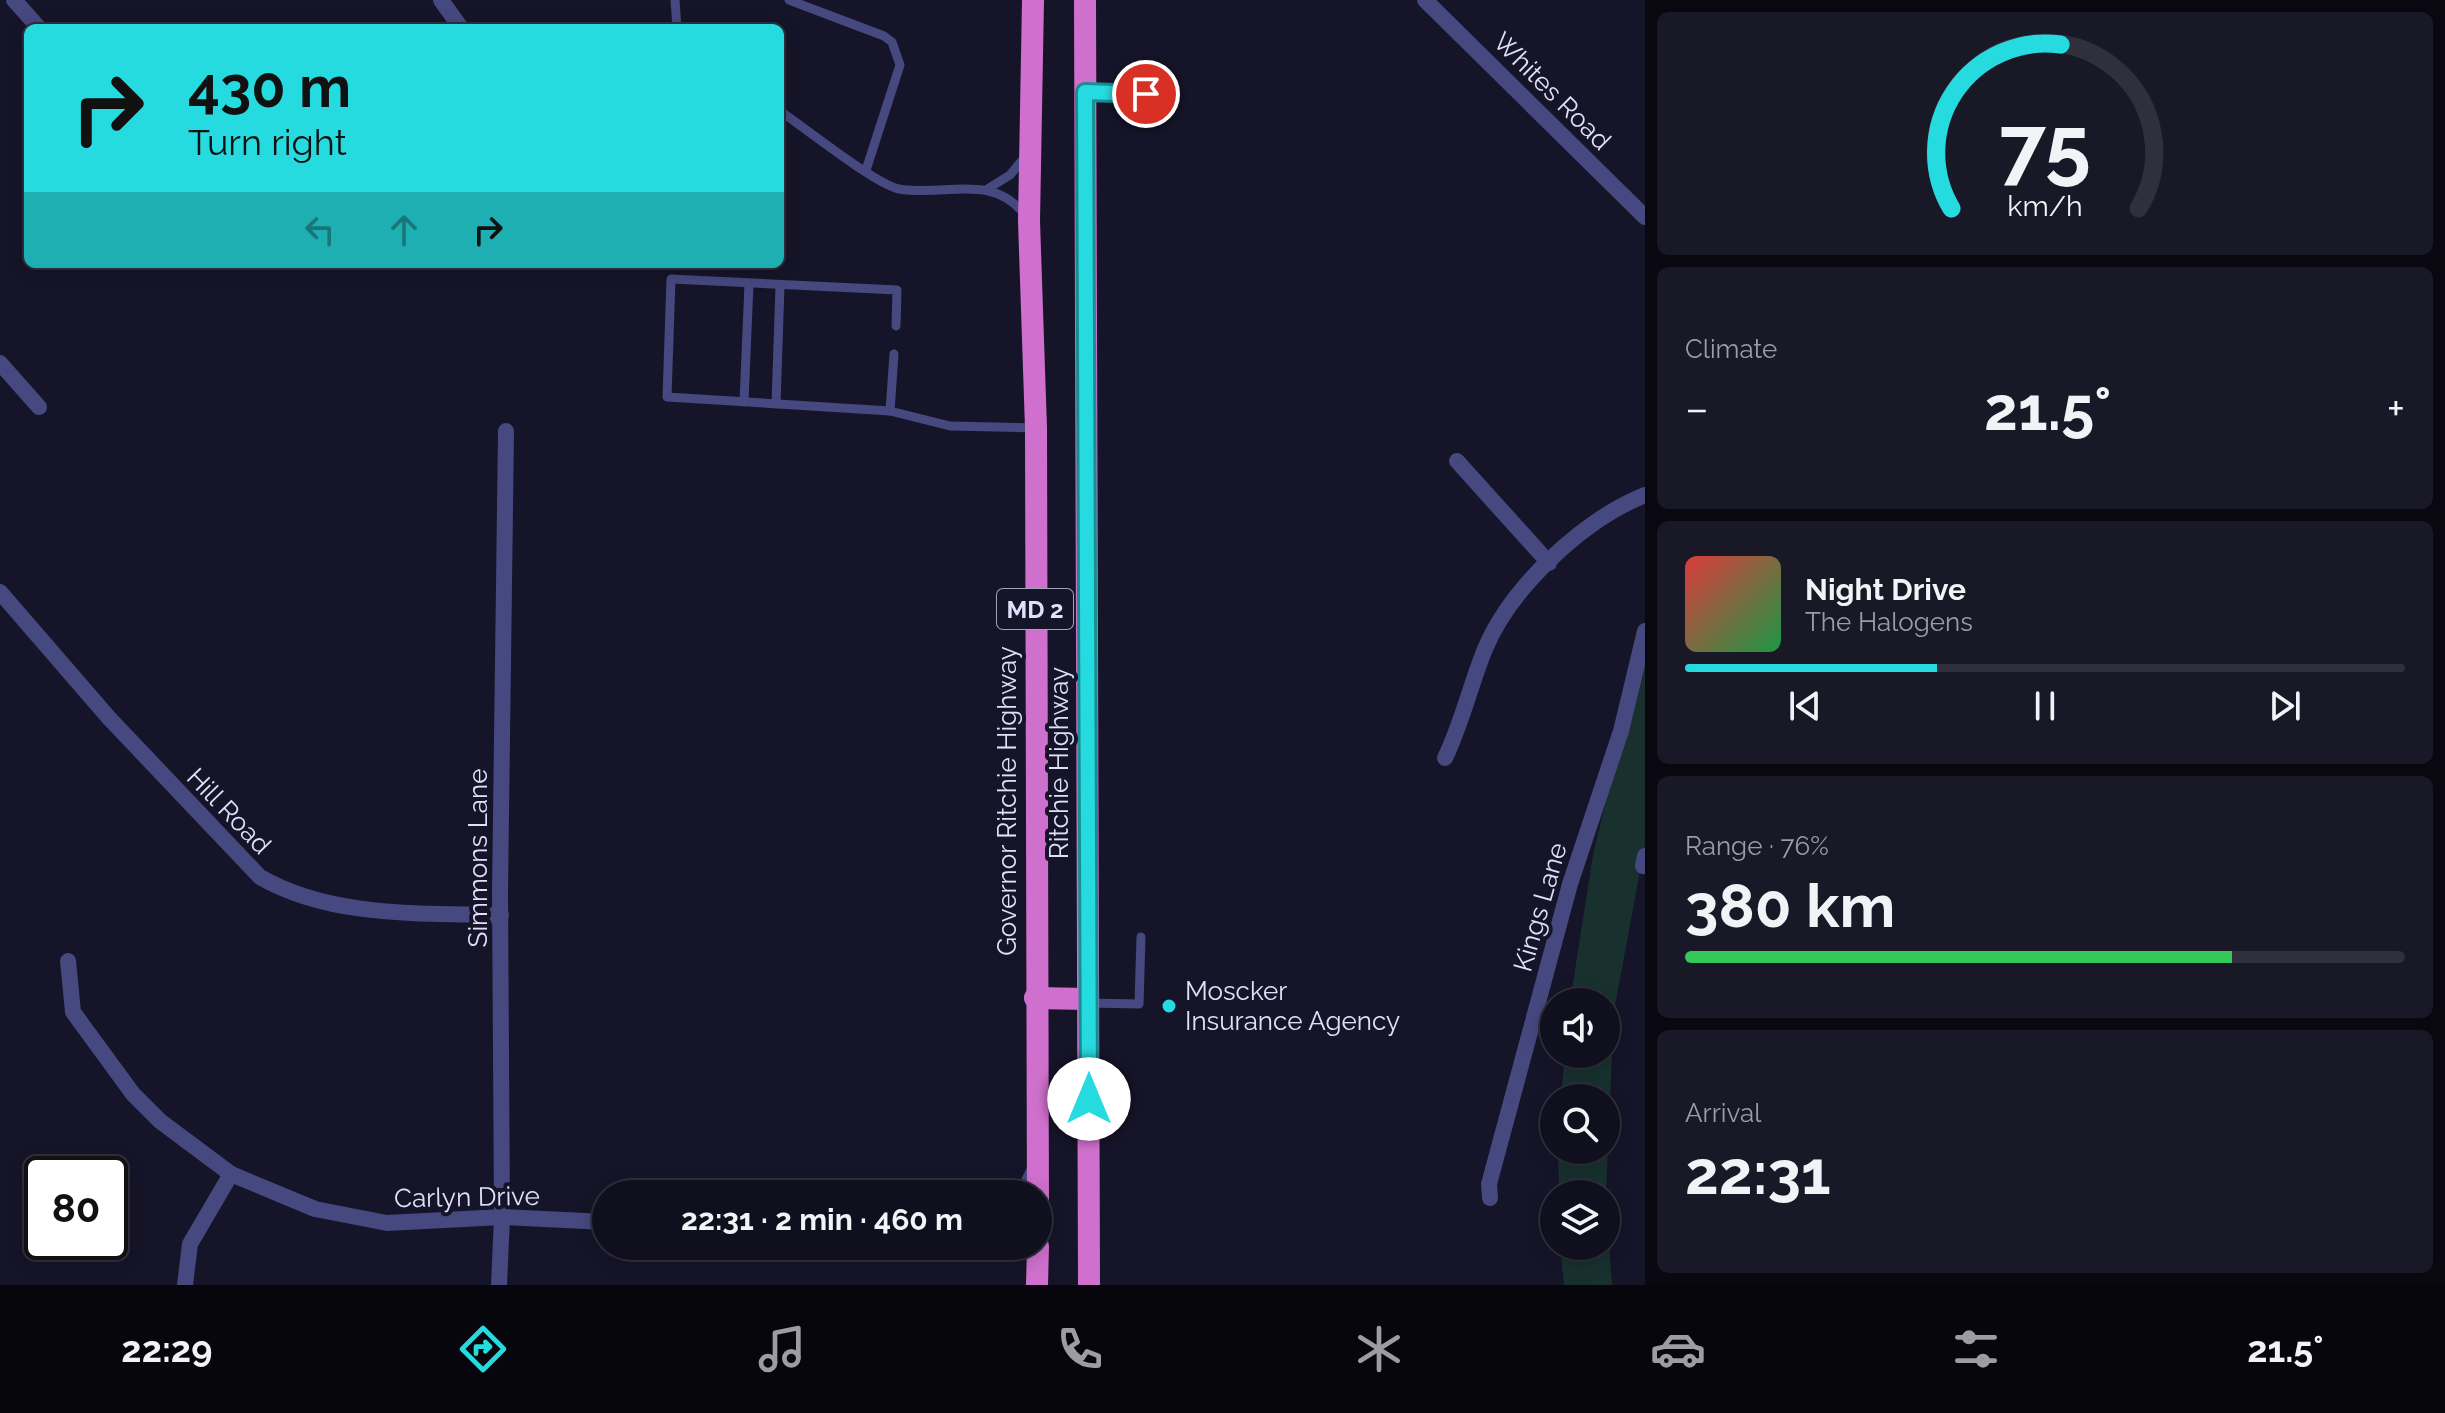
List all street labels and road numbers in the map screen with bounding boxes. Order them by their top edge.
street label: Whites Road [1487,26,1617,156]
road number: MD 2 [997,589,1073,629]
street label: Governor Ritchie Highway [992,646,1022,956]
street label: Ritchie Highway [1044,667,1074,859]
street label: Hill Road [181,762,277,860]
street label: Simmons Lane [463,769,493,947]
street label: Kings Lane [1507,839,1573,975]
street label: Carlyn Drive [394,1181,540,1213]

